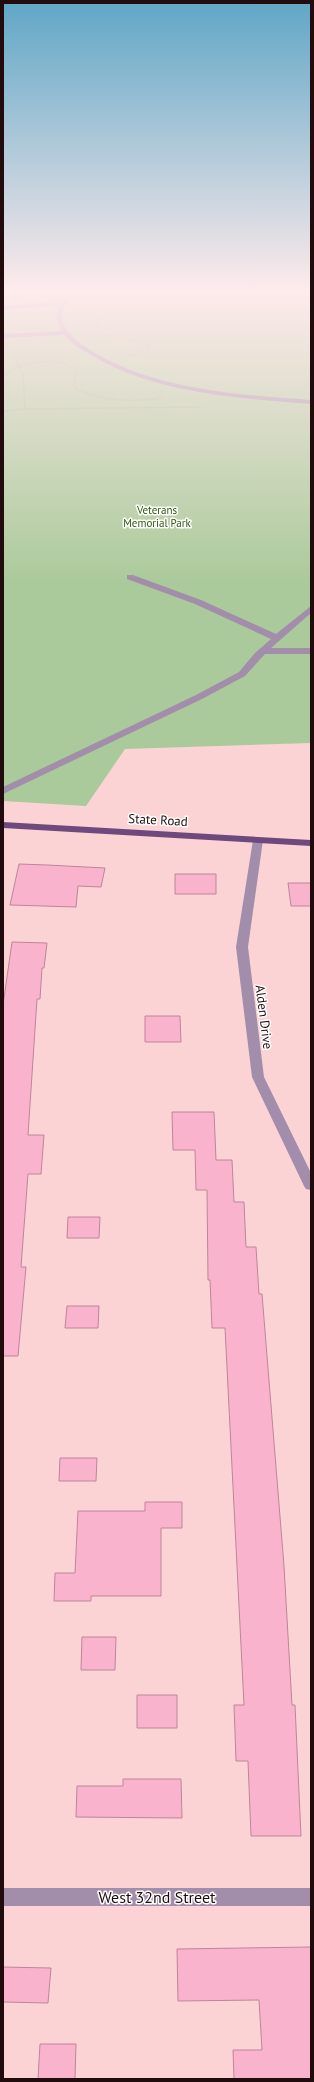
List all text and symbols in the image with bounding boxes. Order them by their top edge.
park label: Veterans Memorial Park [123,503,192,530]
street label: State Road [128,810,188,830]
street label: Alden Drive [252,984,276,1050]
street label: West 32nd Street [98,1887,216,1907]

